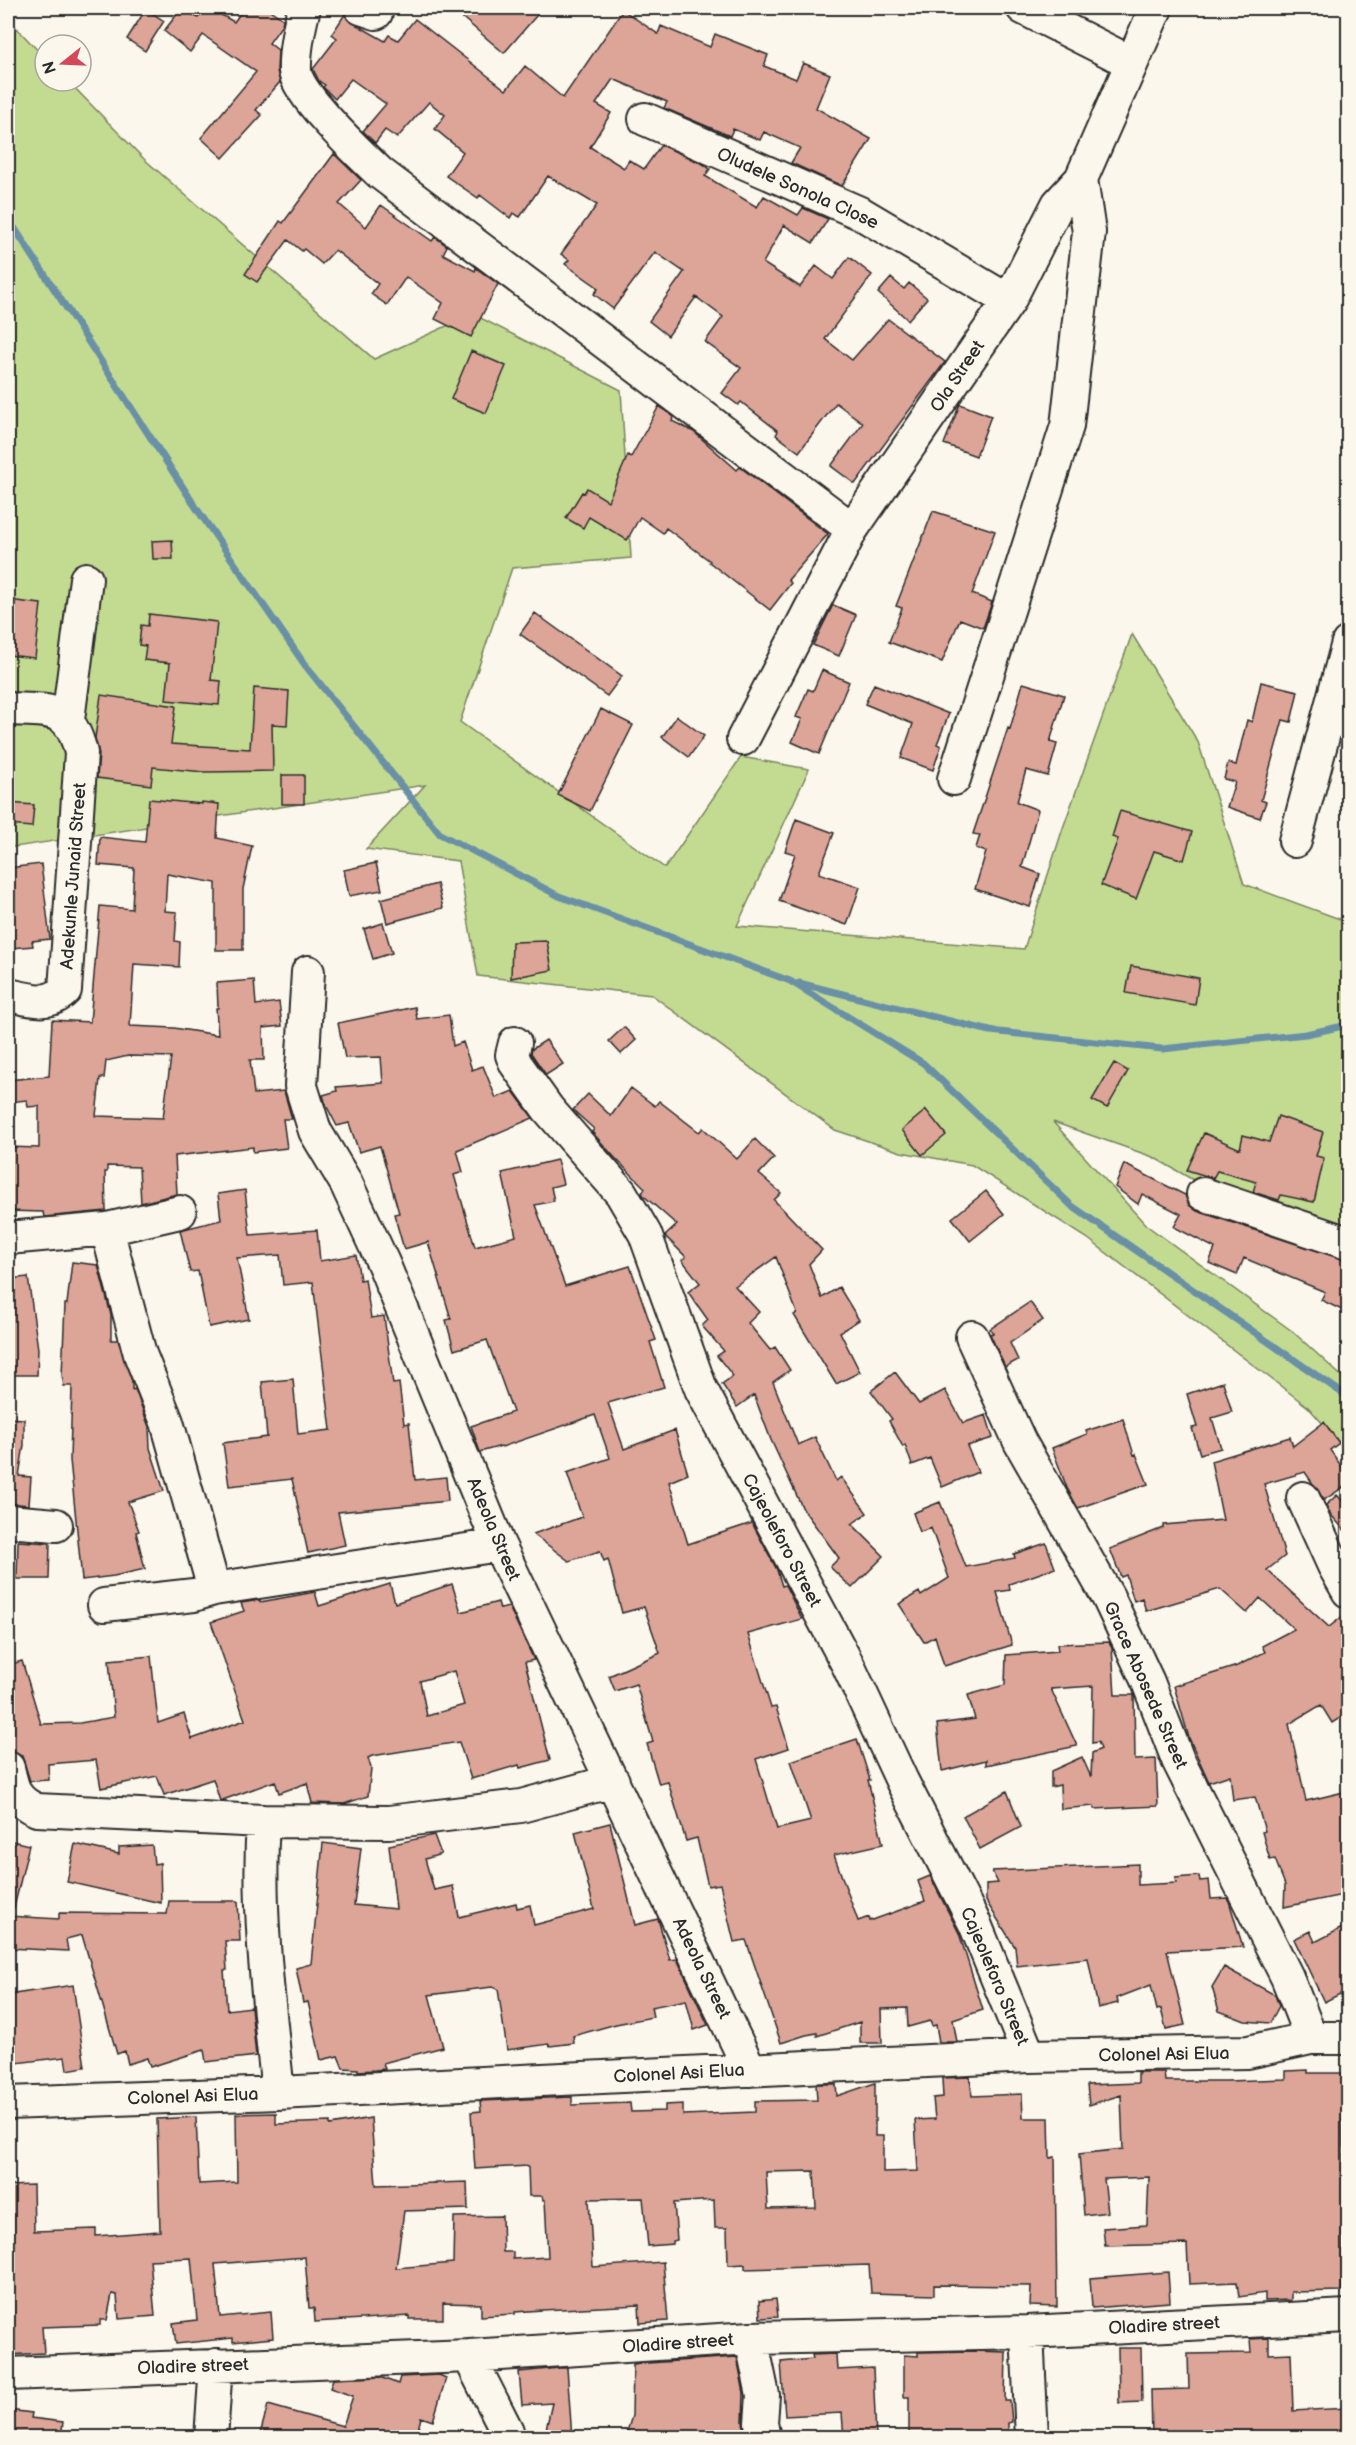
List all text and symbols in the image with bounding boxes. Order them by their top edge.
north arrow [33,33,93,93]
text: N [39,59,61,76]
street label: Oludele Sonola Close [714,143,882,234]
street label: Ola Street [926,336,989,416]
street label: Adekunle Junaid Street [56,781,91,970]
street label: Cajeoleforo Street [738,1470,826,1611]
street label: Adeola Street [462,1475,525,1584]
street label: Grace Abosede Street [1099,1598,1192,1772]
street label: Cajeoleforo Street [956,1904,1033,2049]
street label: Adeola Street [668,1914,735,2023]
street label: Colonel Asi Elua [1098,2043,1230,2066]
street label: Colonel Asi Elua [613,2060,745,2087]
street label: Colonel Asi Elua [127,2084,259,2109]
street label: Oladire street [1108,2312,1221,2339]
street label: Oladire street [622,2329,735,2358]
street label: Oladire street [137,2354,250,2379]

